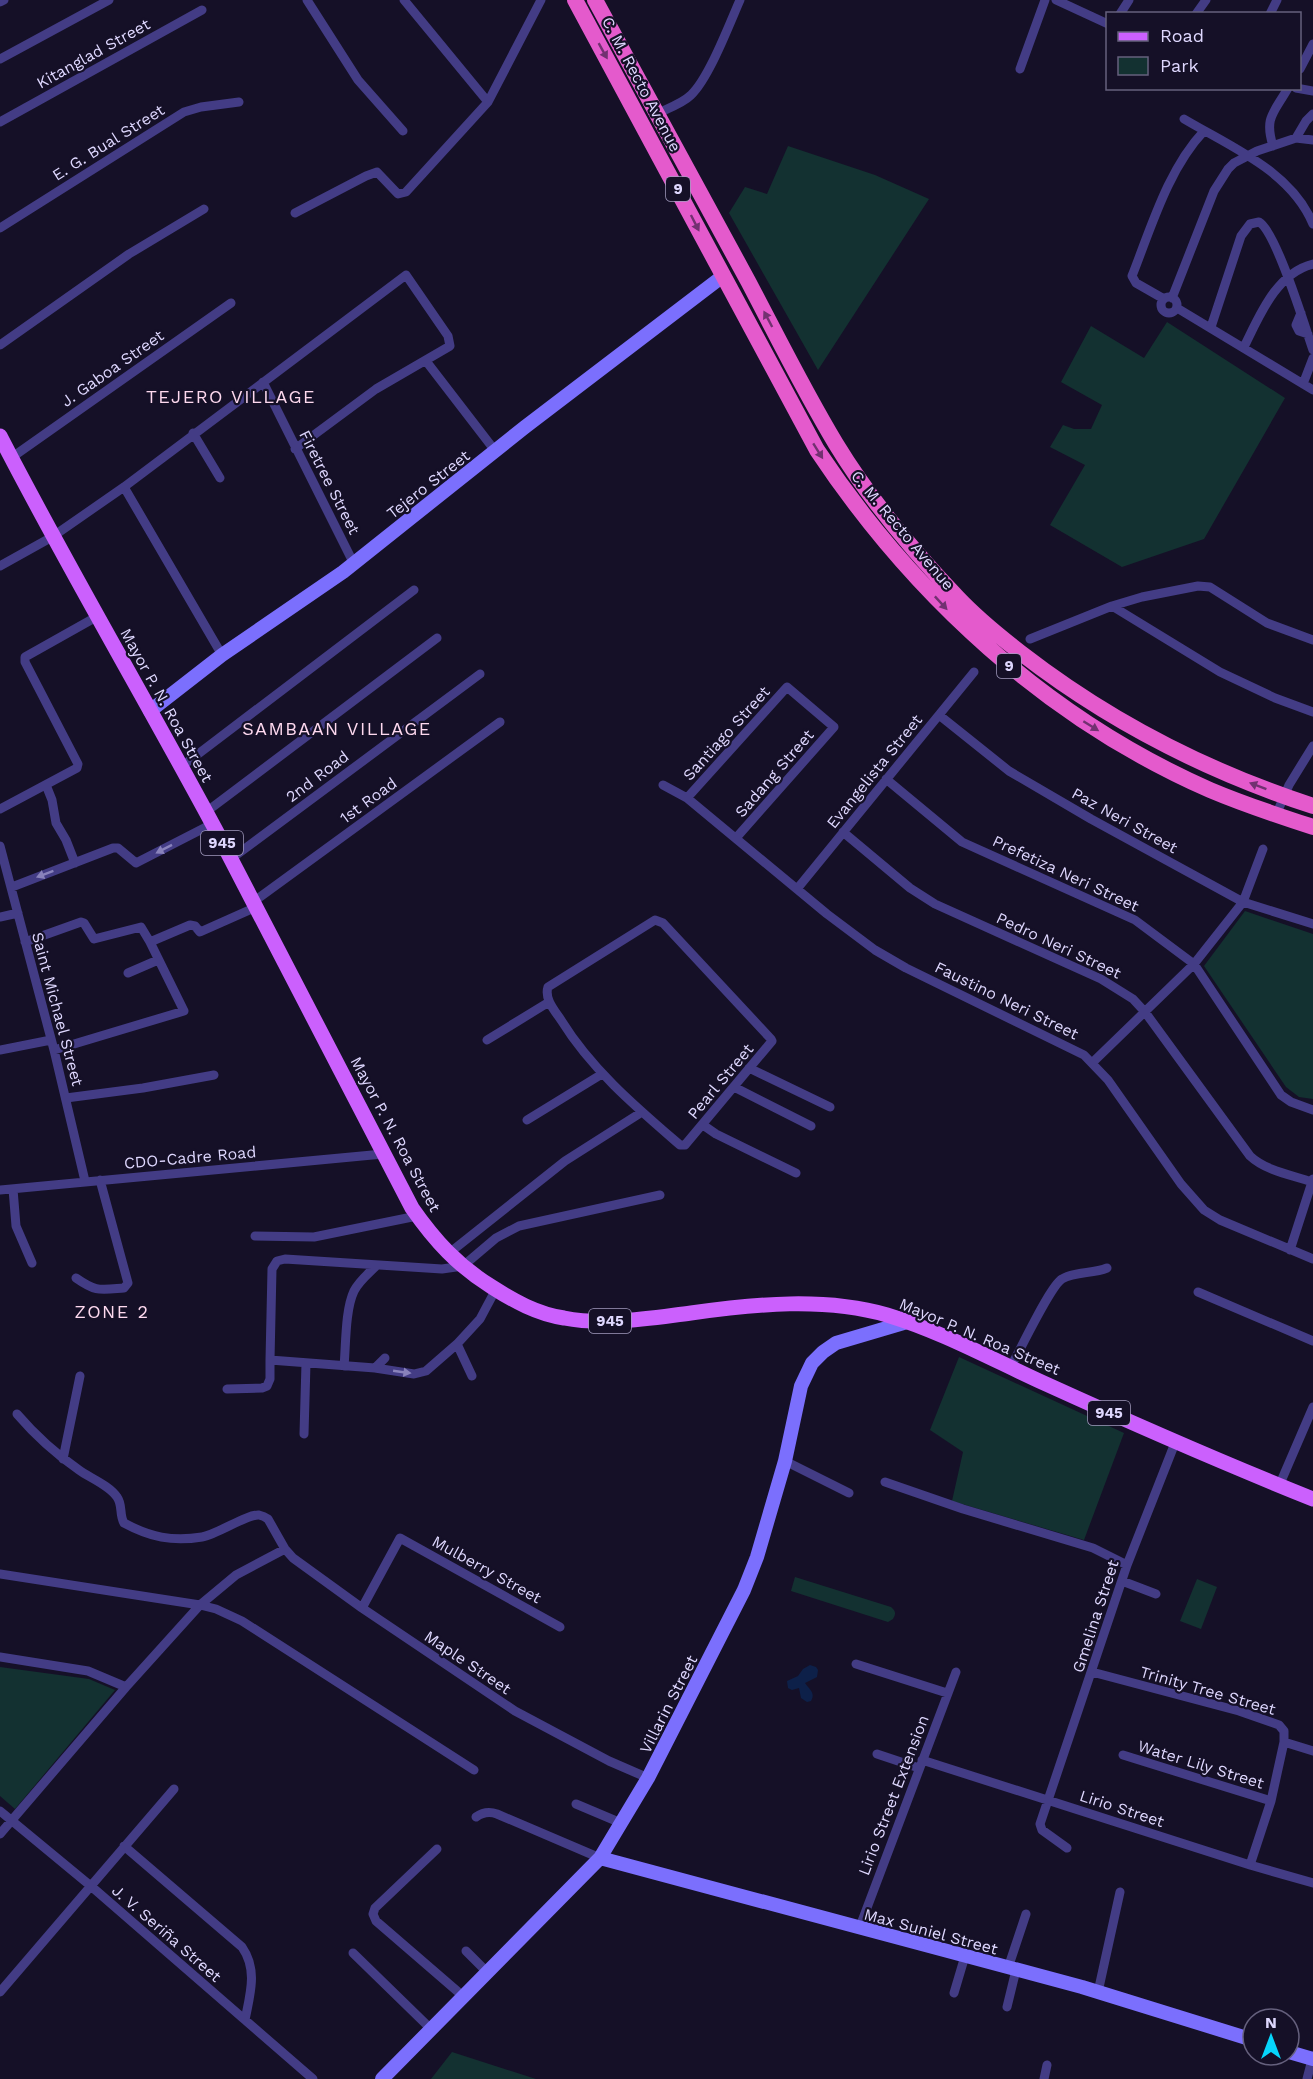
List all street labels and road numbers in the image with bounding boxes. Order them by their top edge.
street label: C. M. Recto Avenue [598,13,685,155]
street label: Kitanglad Street [33,14,153,92]
street label: E. G. Bual Street [49,100,168,185]
road number: 9 [666,177,690,201]
street label: J. Gaboa Street [57,326,168,411]
street label: Firetree Street [295,427,364,538]
street label: Tejero Street [383,446,474,523]
street label: C. M. Recto Avenue [847,467,958,594]
street label: Mayor P. N. Roa Street [116,625,217,786]
road number: 9 [997,654,1021,678]
street label: Santiago Street [679,682,774,785]
street label: Evangelista Street [823,710,926,832]
street label: Sadang Street [731,725,818,821]
street label: 2nd Road [282,747,352,806]
street label: 1st Road [336,773,401,827]
street label: Paz Neri Street [1069,784,1181,858]
road number: 945 [201,831,243,855]
street label: Prefetiza Neri Street [990,831,1142,916]
street label: Pedro Neri Street [993,908,1124,983]
street label: Saint Michael Street [28,930,87,1088]
street label: Faustino Neri Street [932,957,1082,1044]
street label: Pearl Street [683,1040,758,1123]
street label: Mayor P. N. Roa Street [347,1053,445,1215]
street label: CDO-Cadre Road [123,1142,257,1173]
street label: Mayor P. N. Roa Street [896,1294,1063,1379]
road number: 945 [589,1309,631,1333]
road number: 945 [1088,1401,1130,1425]
street label: Mulberry Street [429,1532,545,1607]
street label: Gmelina Street [1068,1557,1123,1675]
street label: Maple Street [421,1626,515,1699]
street label: Villarin Street [636,1652,702,1757]
street label: Trinity Tree Street [1138,1662,1278,1719]
street label: Lirio Street Extension [854,1712,933,1878]
street label: Water Lily Street [1136,1736,1266,1793]
street label: Lirio Street [1077,1786,1167,1831]
street label: J. V. Seriña Street [108,1881,225,1986]
street label: Max Suniel Street [862,1904,1000,1959]

